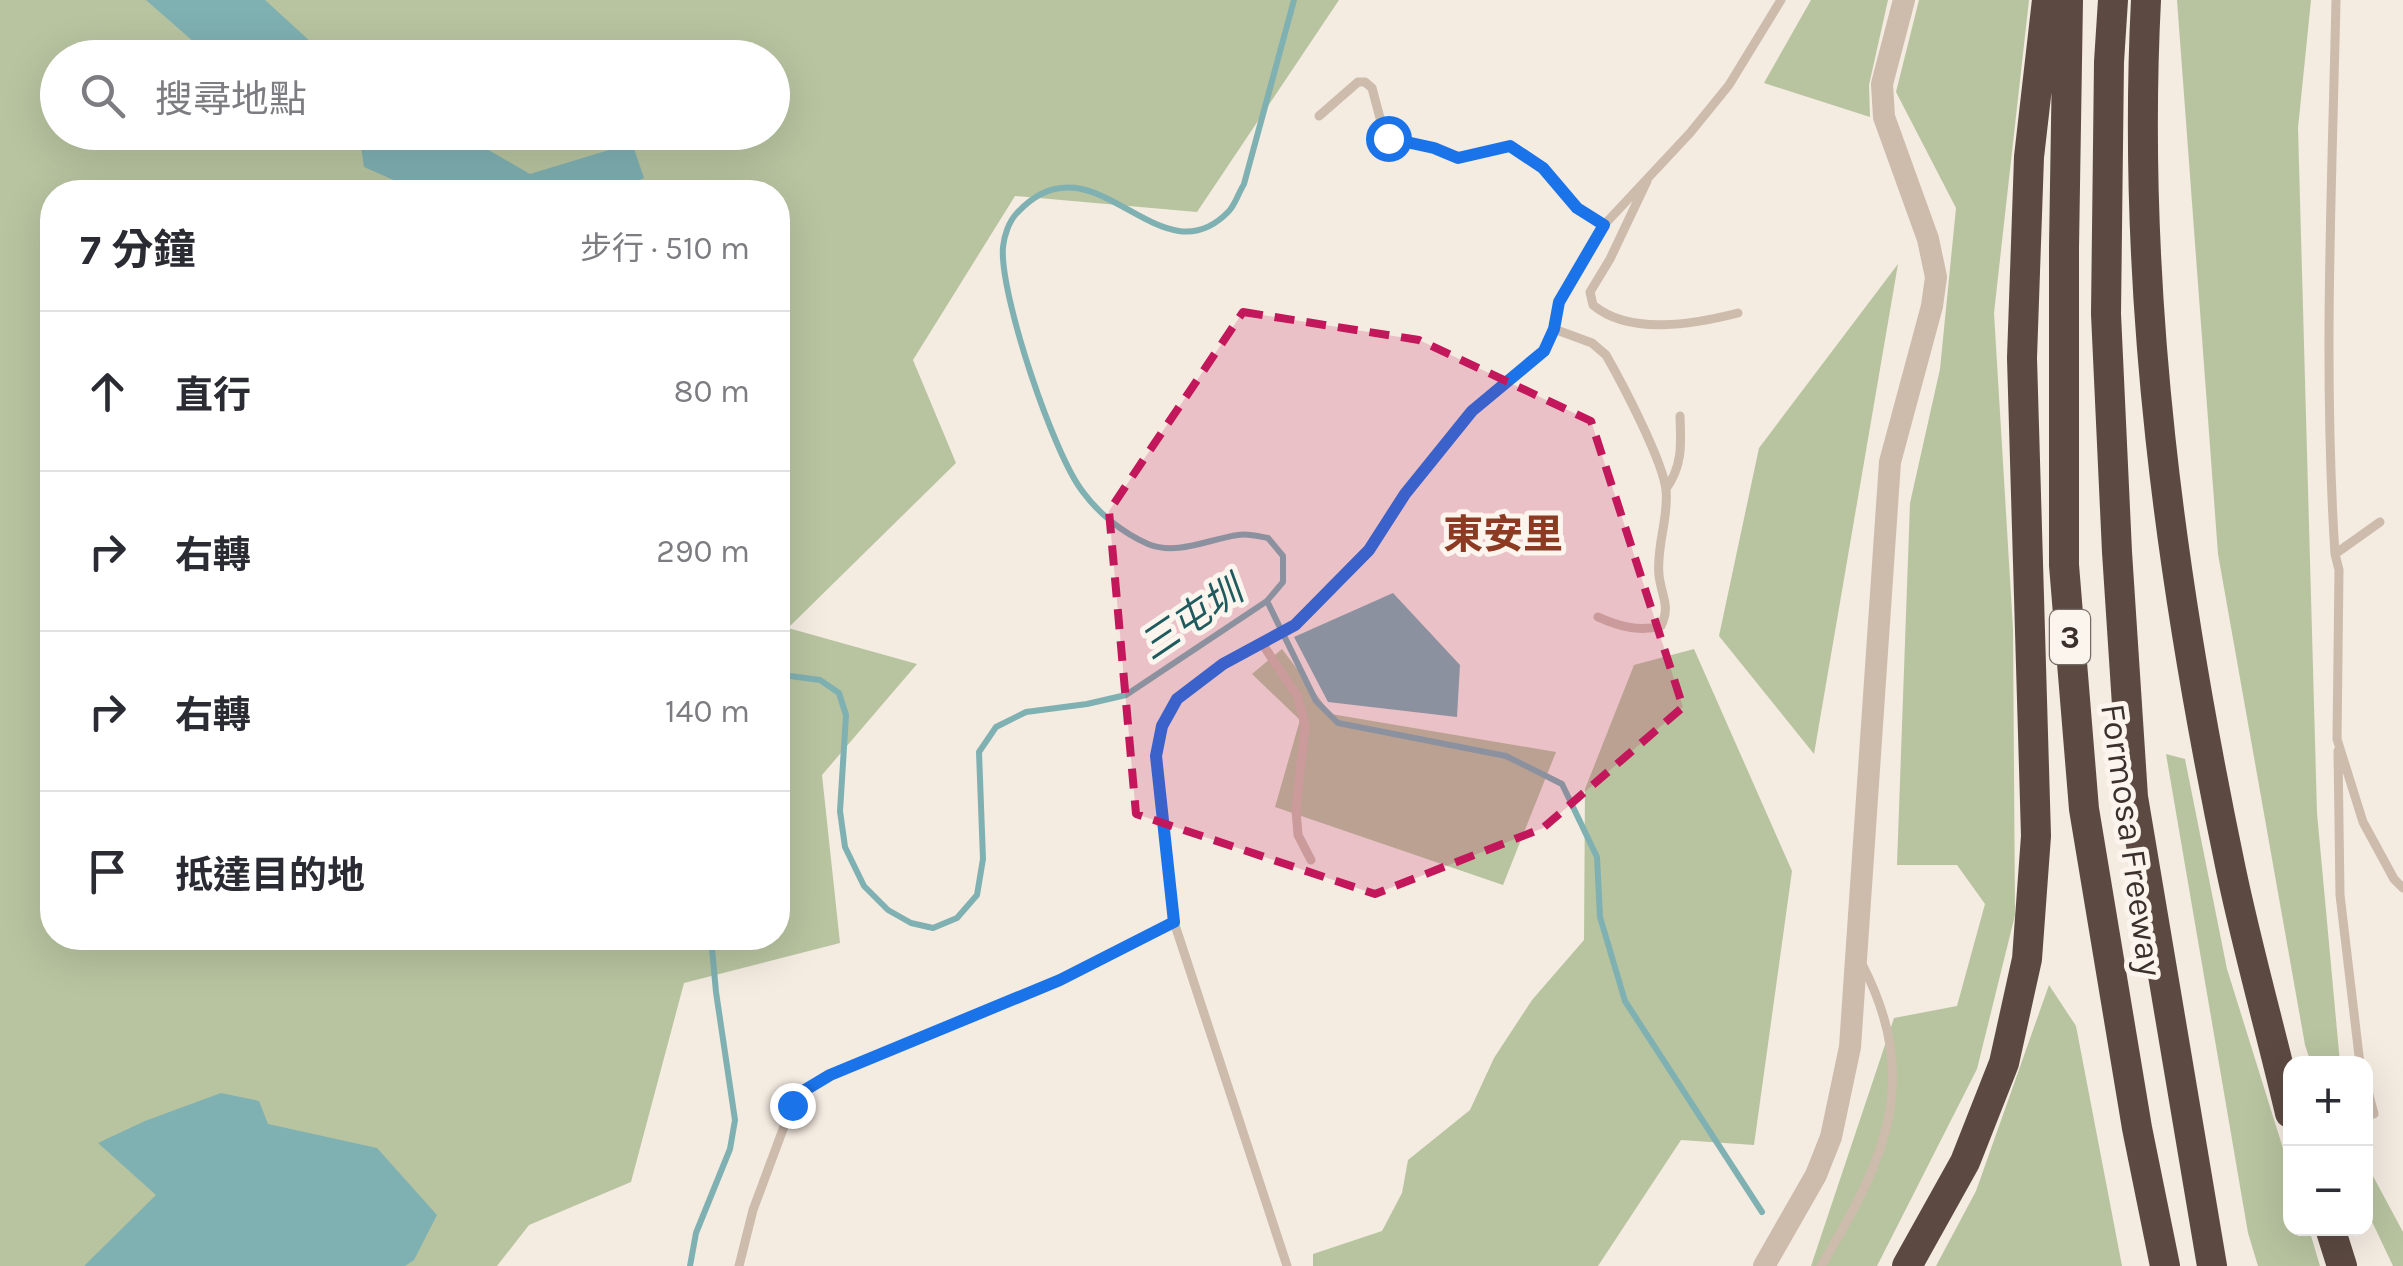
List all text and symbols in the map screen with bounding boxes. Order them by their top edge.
search box [40,40,790,150]
icon: search [75,68,130,123]
text: 搜尋地點 [155,77,307,122]
route start [1366,116,1412,162]
text: 7 分鐘 [80,225,196,275]
text: 步行 · 510 m [580,230,750,267]
icon: ahead [80,364,135,419]
text: 直行 [175,373,251,418]
text: 80 m [674,373,750,410]
district label: 東安里 [1443,511,1563,558]
icon: right [80,524,135,579]
text: 右轉 [175,533,251,578]
text: 290 m [656,533,750,570]
water label: 三屯圳 [1131,565,1255,669]
road number: 3 [2050,610,2090,664]
icon: right [80,684,135,739]
text: 右轉 [175,693,251,738]
text: 140 m [665,693,750,730]
street label: Formosa Freeway [2092,701,2171,979]
icon: arrive [80,844,135,899]
text: 抵達目的地 [175,853,365,898]
map controls [2283,1056,2373,1236]
button: + [2283,1056,2373,1146]
route end [770,1083,816,1129]
button: − [2283,1146,2373,1236]

